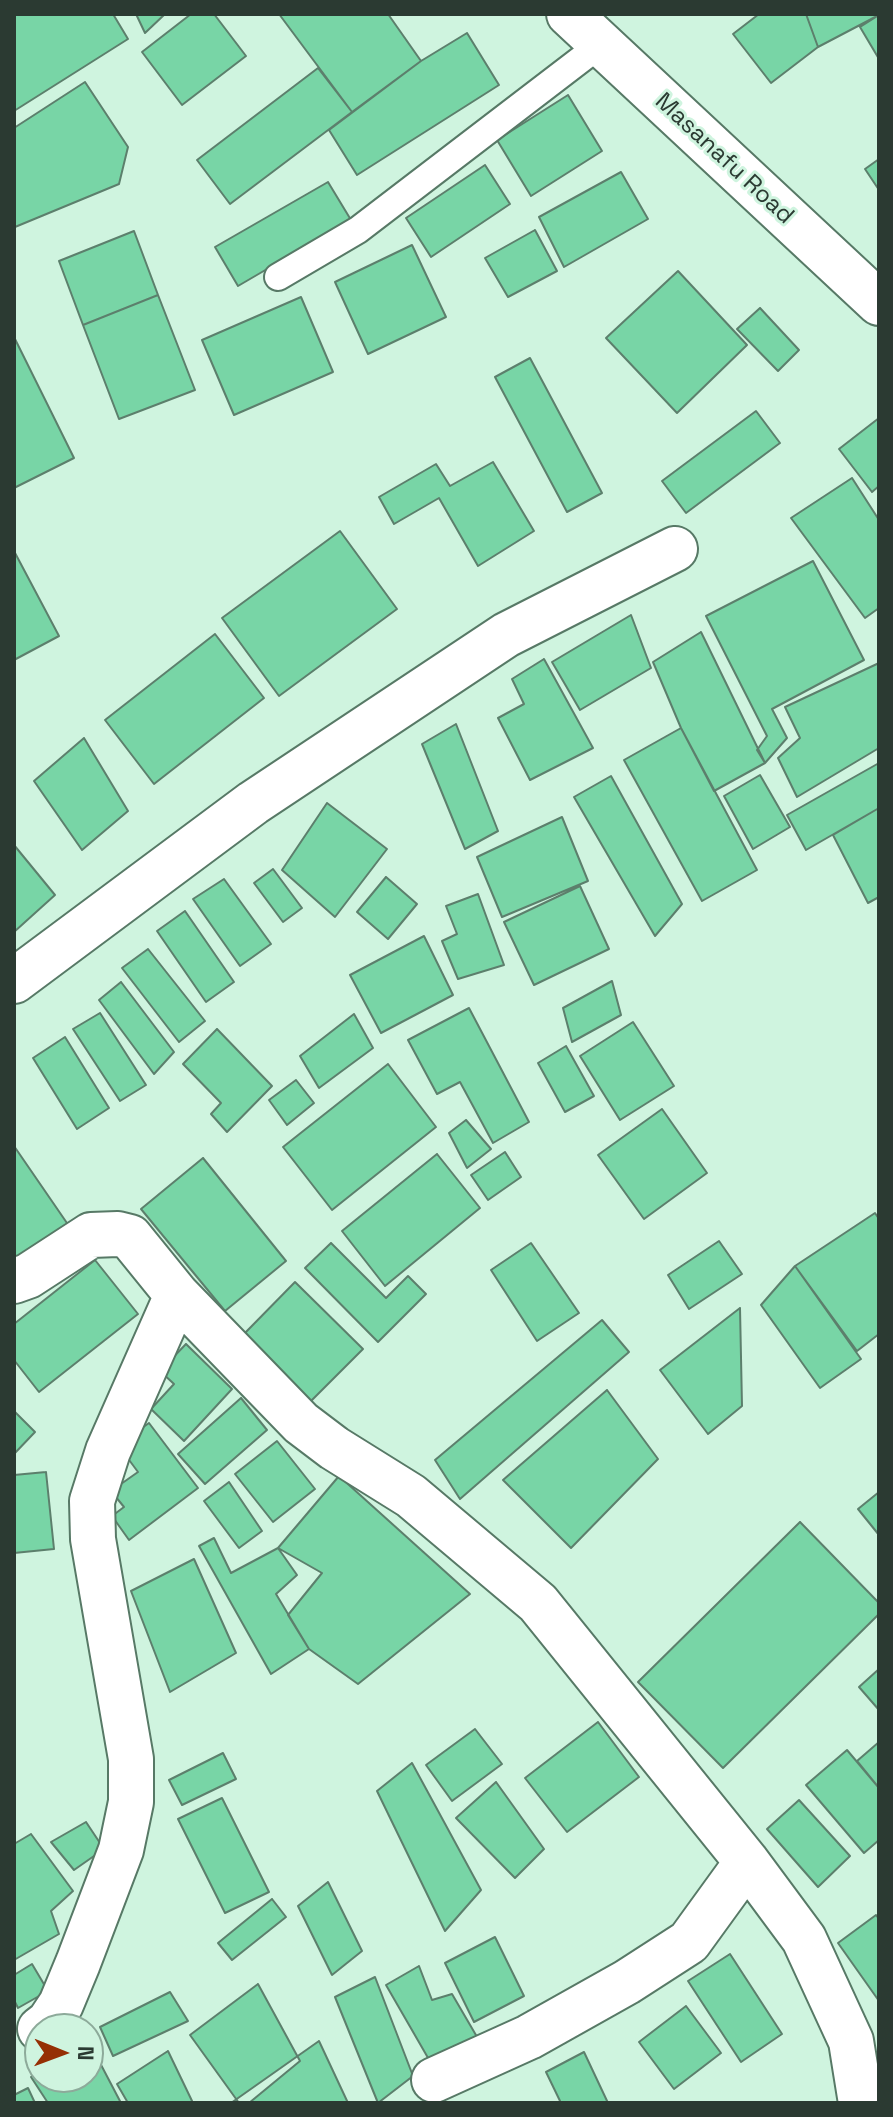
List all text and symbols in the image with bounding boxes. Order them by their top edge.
street label: Masanafu Road [649,87,799,231]
north arrow [24,2013,104,2093]
text: N [72,2046,100,2061]

